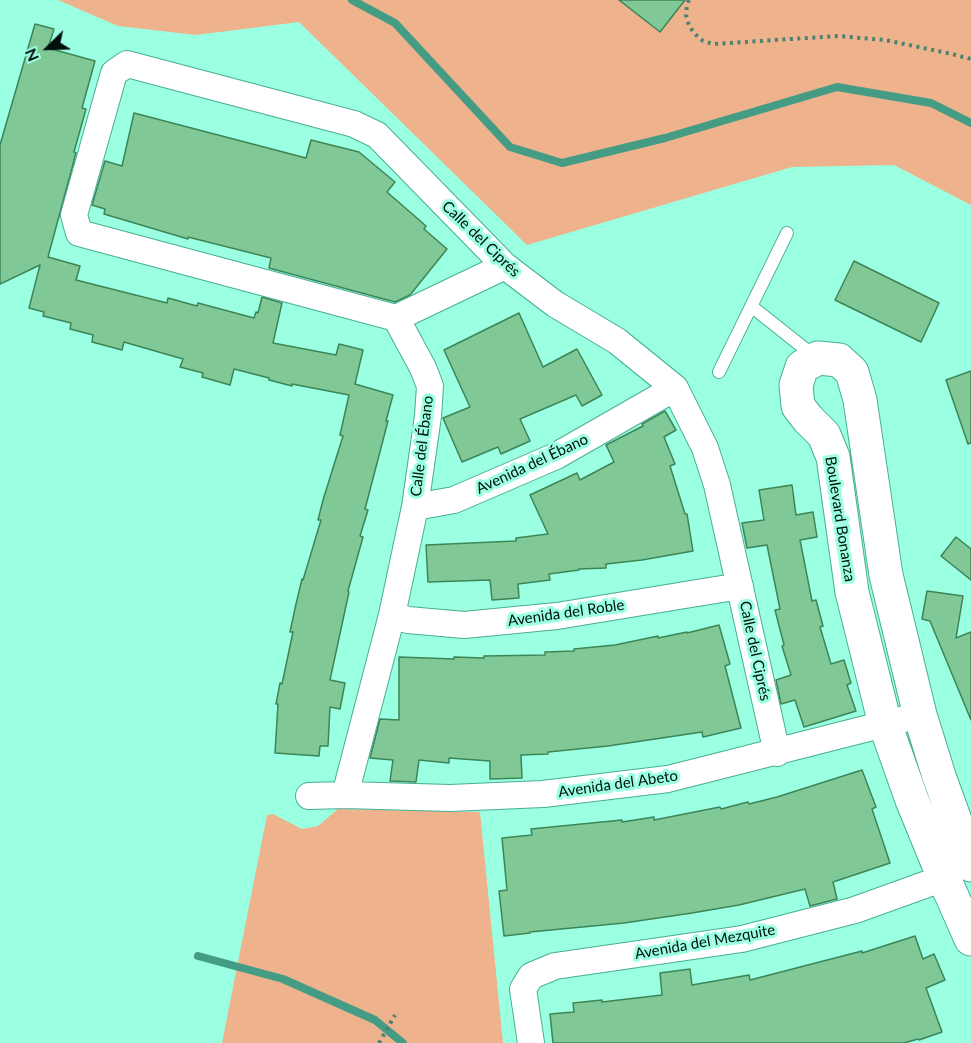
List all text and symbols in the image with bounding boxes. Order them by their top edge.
north arrow [18,18,78,78]
text: N [20,46,42,65]
street label: Calle del Ciprés [438,197,524,281]
street label: Calle del Ébano [407,395,437,497]
street label: Avenida del Ébano [473,430,591,498]
street label: Boulevard Bonanza [821,455,859,583]
street label: Avenida del Roble [506,596,626,630]
street label: Calle del Ciprés [736,599,774,703]
street label: Avenida del Abeto [557,767,679,801]
street label: Avenida del Mezquite [633,921,777,963]

